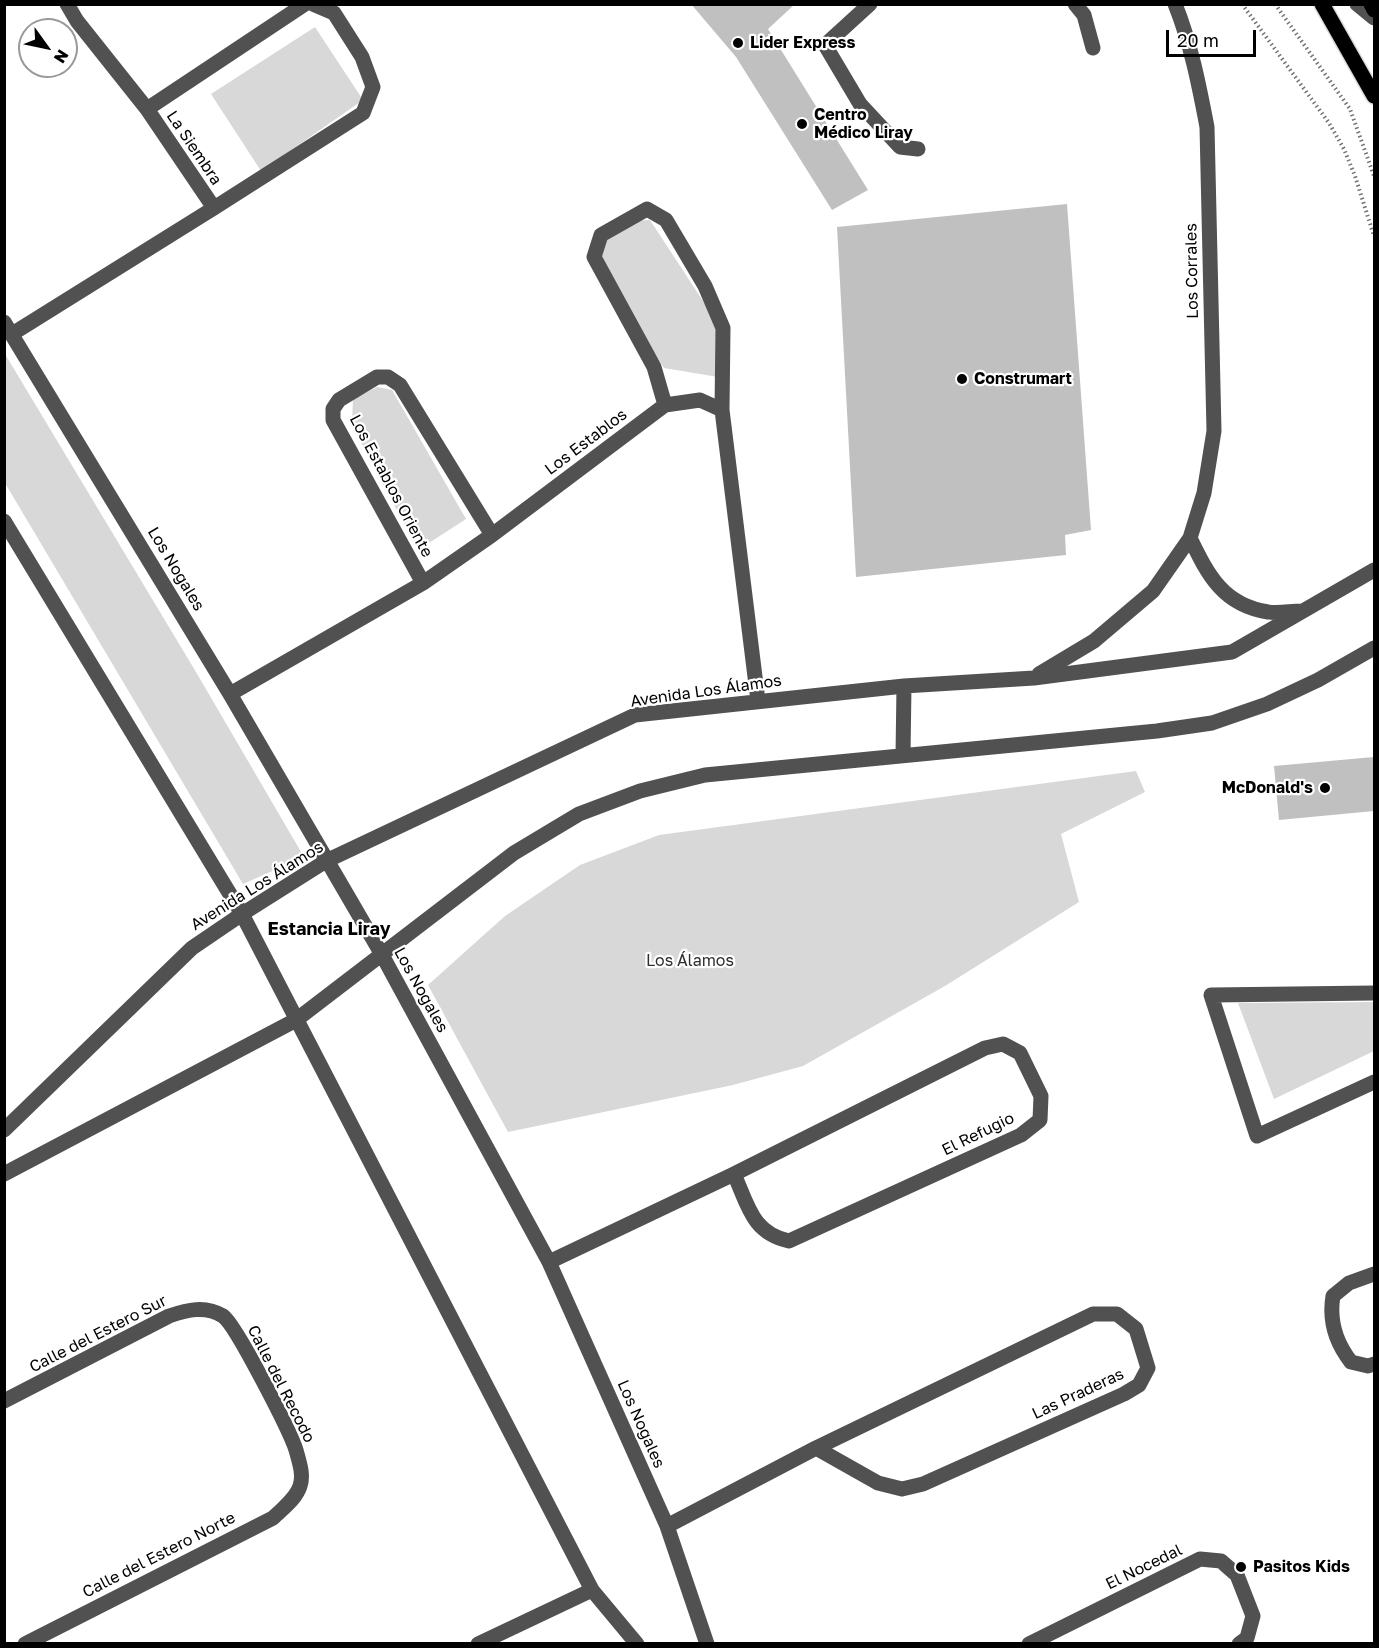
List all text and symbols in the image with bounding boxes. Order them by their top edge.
north arrow [18,18,78,78]
scale bar [1169,18,1259,56]
text: 20 m [1177,29,1219,51]
place label: Lider Express [750,33,855,53]
marker: Lider Express [731,36,745,50]
text: N [50,46,73,67]
place label: Centro Médico Liray [814,105,913,143]
street label: La Siembra [162,107,226,189]
marker: Centro Médico Liray [795,117,809,131]
street label: Los Corrales [1182,223,1202,319]
place label: Construmart [974,369,1072,389]
marker: Construmart [955,372,969,386]
street label: Los Establos [541,405,631,479]
street label: Los Establos Oriente [345,411,437,561]
street label: Los Nogales [143,524,209,614]
street label: Avenida Los Álamos [629,671,783,711]
place label: McDonald's [1222,778,1313,798]
marker: McDonald's [1318,781,1332,795]
street label: Avenida Los Álamos [187,837,327,935]
district label: Estancia Liray [268,918,390,940]
street label: Los Nogales [390,944,452,1036]
park label: Los Álamos [646,951,734,971]
street label: El Refugio [939,1108,1017,1160]
street label: Calle del Estero Sur [26,1291,170,1377]
street label: Calle del Recodo [243,1322,319,1446]
street label: Las Praderas [1029,1364,1127,1424]
street label: Los Nogales [613,1377,669,1471]
street label: Calle del Estero Norte [79,1508,239,1602]
street label: El Nocedal [1103,1540,1185,1594]
place label: Pasitos Kids [1253,1557,1350,1577]
marker: Pasitos Kids [1234,1560,1248,1574]

